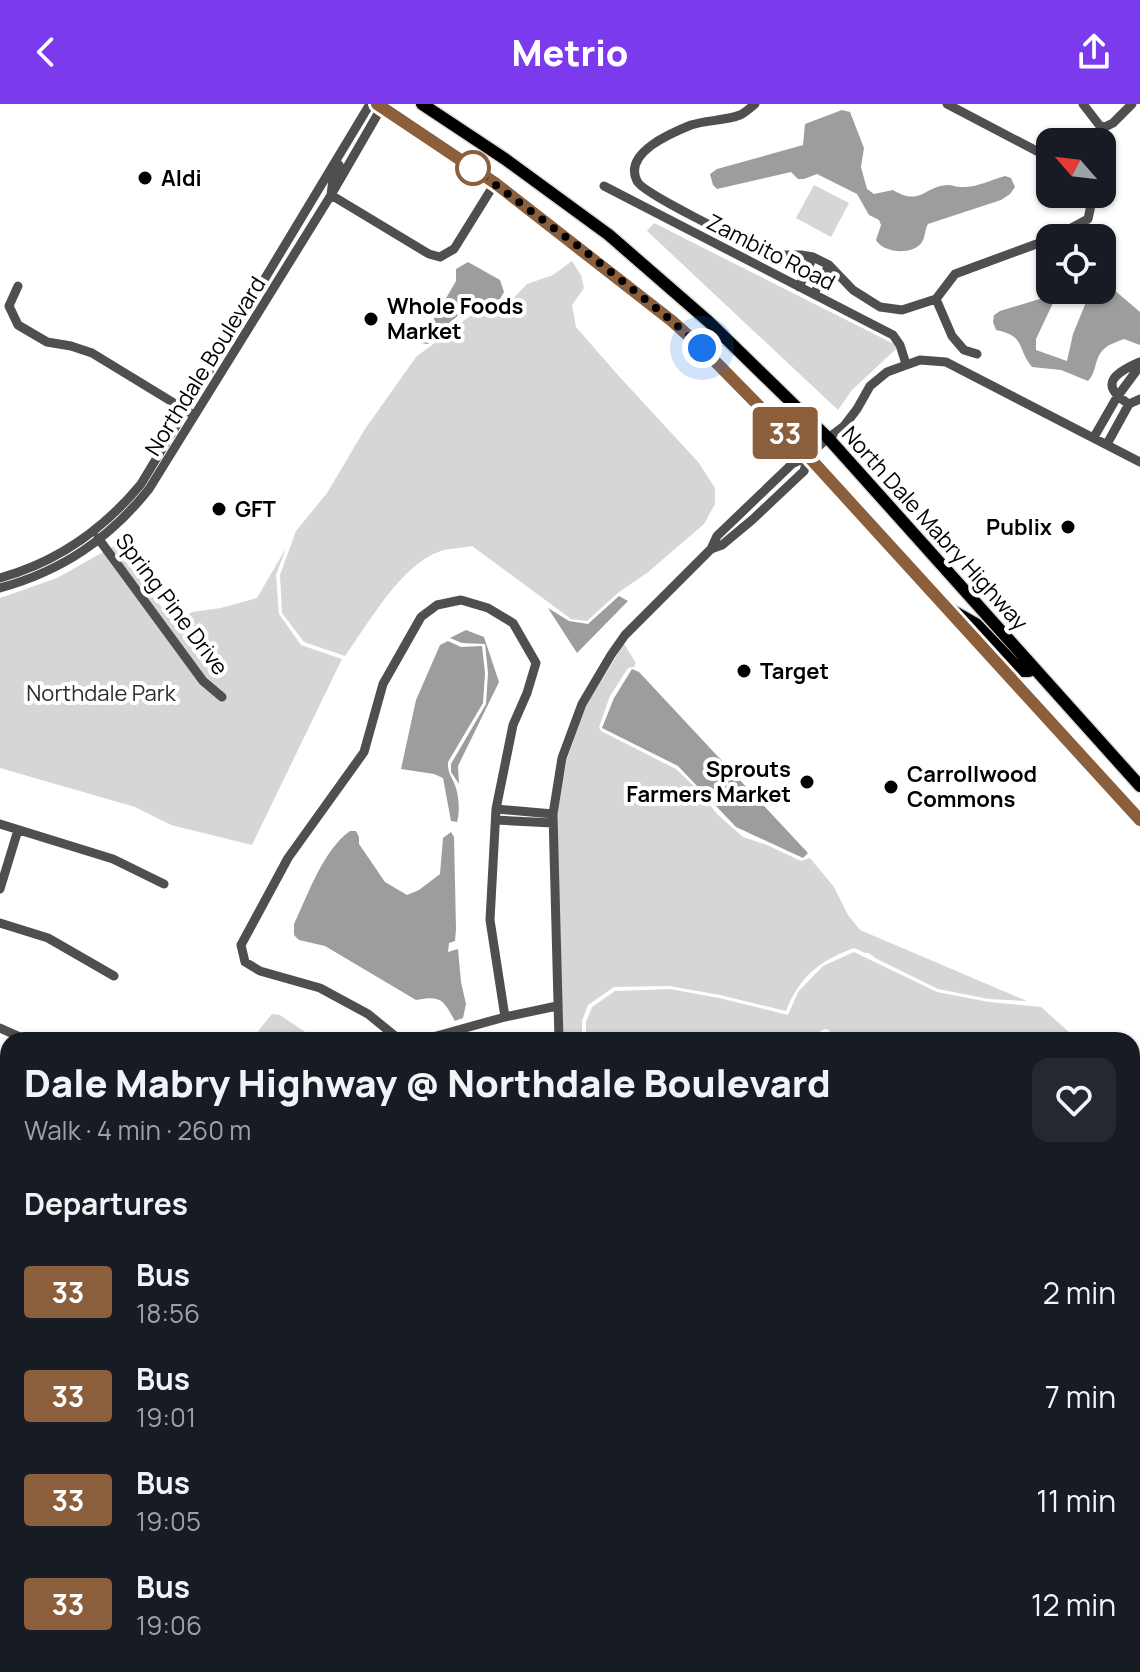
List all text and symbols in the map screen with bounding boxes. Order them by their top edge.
text: Metrio [512,28,628,77]
icon: back [24,30,68,74]
icon: share [1072,30,1116,74]
north arrow [1036,128,1116,208]
map controls [1036,128,1116,304]
unlabelled marker [456,151,490,185]
place label: Aldi [161,163,202,193]
marker: Aldi [136,169,154,187]
street label: Zambito Road [702,207,840,297]
button: locate [1036,224,1116,304]
street label: Northdale Boulevard [138,271,272,461]
place label: Whole Foods Market [387,291,524,346]
marker: Whole Foods Market [362,310,380,328]
your location [682,328,722,368]
line badge: 33 [749,407,821,459]
text: 33 [769,414,801,452]
street label: North Dale Mabry Highway [835,420,1035,637]
place label: GFT [235,494,277,524]
marker: GFT [210,500,228,518]
place label: Publix [986,512,1052,542]
marker: Publix [1059,518,1077,536]
street label: Spring Pine Drive [109,527,235,681]
place label: Target [760,656,829,686]
marker: Target [735,662,753,680]
park label: Northdale Park [26,678,177,708]
place label: Sprouts Farmers Market [626,754,791,809]
place label: Carrollwood Commons [907,759,1037,814]
marker: Sprouts Farmers Market [798,773,816,791]
marker: Carrollwood Commons [882,778,900,796]
text: Dale Mabry Highway @ Northdale Boulevard [24,1056,831,1108]
button: heart [1032,1058,1116,1142]
text: Walk · 4 min · 260 m [24,1112,251,1148]
text: Departures [24,1183,188,1224]
text: Bus [136,1254,190,1295]
text: 2 min [1043,1272,1116,1313]
text: 33 [52,1273,84,1311]
text: 18:56 [136,1295,200,1331]
text: Bus [136,1358,190,1399]
text: 7 min [1045,1376,1116,1417]
text: 33 [52,1377,84,1415]
text: 19:01 [136,1399,196,1435]
text: Bus [136,1462,190,1503]
text: 11 min [1036,1480,1116,1521]
text: 33 [52,1481,84,1519]
text: 19:05 [136,1503,201,1539]
text: Bus [136,1566,190,1607]
text: 12 min [1031,1584,1116,1625]
text: 33 [52,1585,84,1623]
text: 19:06 [136,1607,202,1643]

